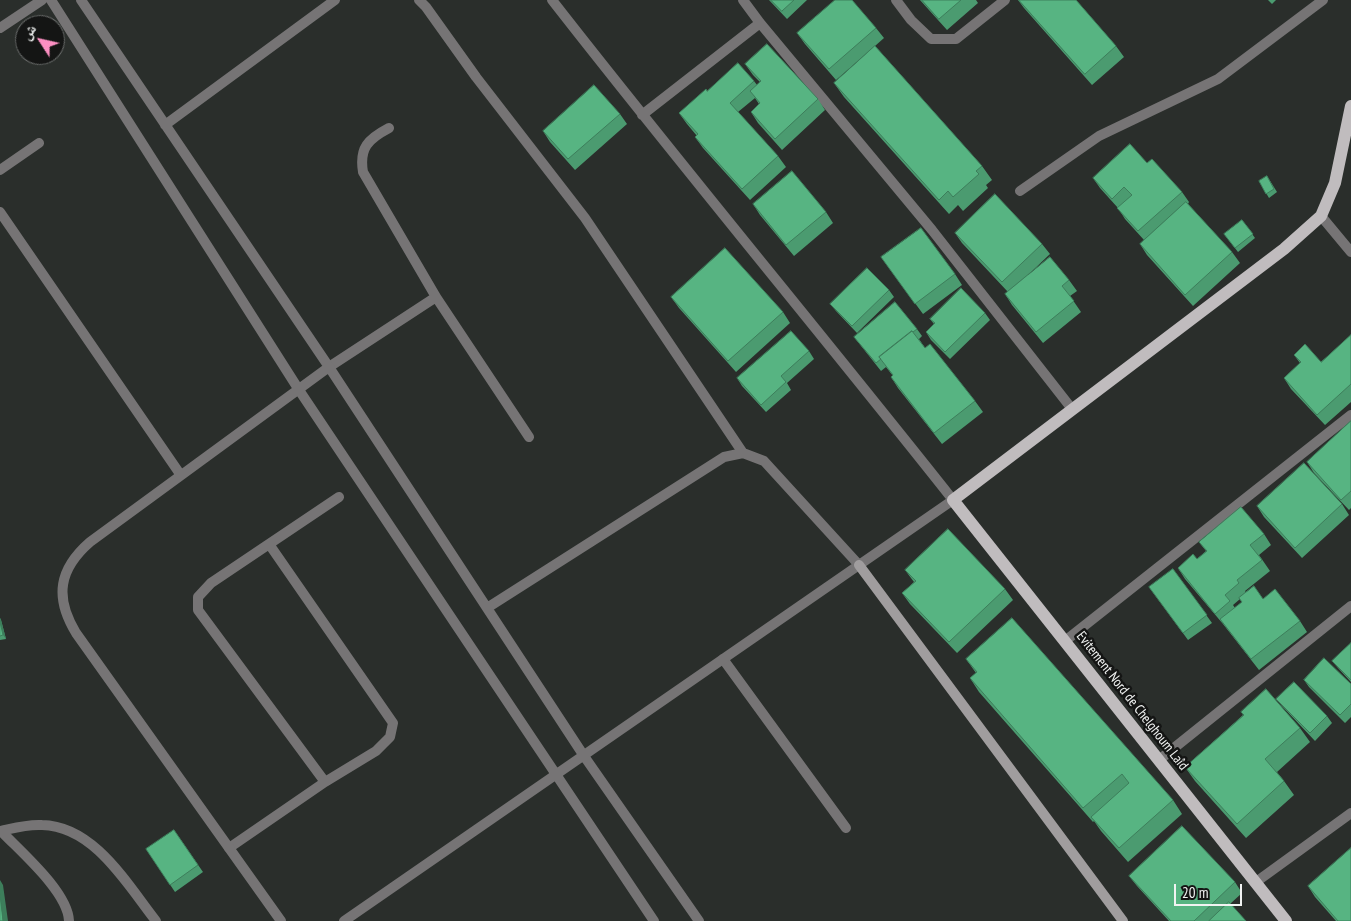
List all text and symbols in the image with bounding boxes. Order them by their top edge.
north arrow [15,15,65,65]
text: ش [17,21,40,43]
street label: Evitement Nord de Chelghoum Laîd [1073,628,1191,774]
scale bar [1176,874,1244,906]
text: 20 m [1182,883,1208,902]

